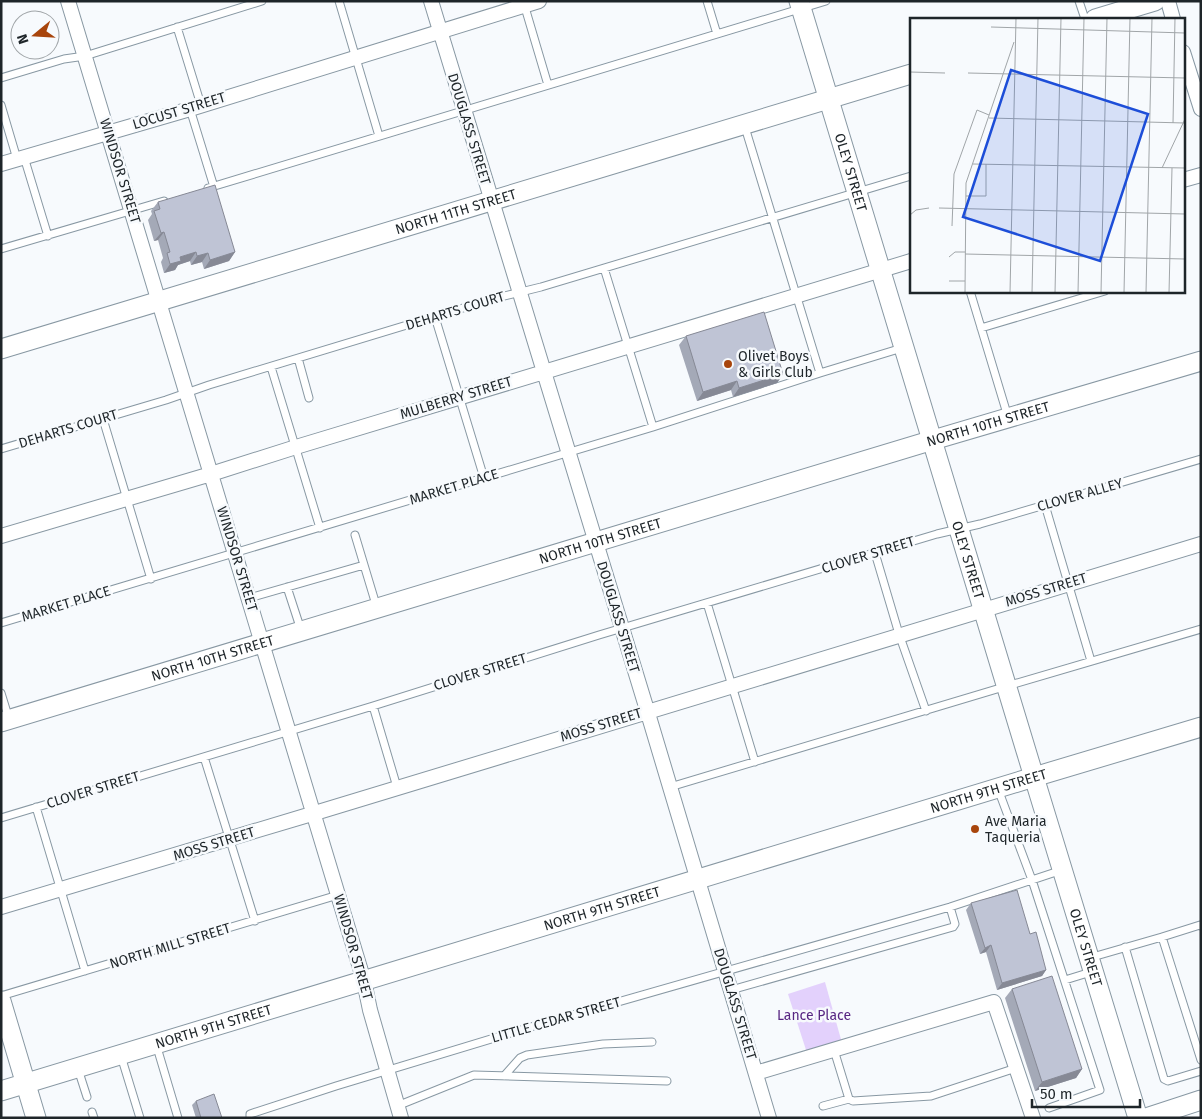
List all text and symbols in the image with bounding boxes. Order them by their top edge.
north arrow [10,10,60,60]
inset map [910,18,1184,292]
text: N [14,32,33,46]
street label: DOUGLASS STREET [444,71,494,188]
street label: LOCUST STREET [130,89,228,133]
street label: WINDSOR STREET [96,116,144,226]
street label: OLEY STREET [831,131,871,214]
street label: NORTH 11TH STREET [393,185,519,238]
street label: DEHARTS COURT [404,288,507,334]
place label: Olivet Boys & Girls Club [738,348,813,381]
marker: Olivet Boys & Girls Club [722,358,734,370]
street label: MULBERRY STREET [398,373,515,423]
street label: NORTH 10TH STREET [924,397,1052,450]
street label: DEHARTS COURT [17,406,120,452]
street label: MARKET PLACE [407,465,501,509]
street label: CLOVER ALLEY [1035,475,1125,515]
street label: WINDSOR STREET [213,504,261,614]
street label: NORTH 10TH STREET [537,514,664,567]
street label: OLEY STREET [948,519,988,602]
street label: CLOVER STREET [819,533,917,577]
street label: DOUGLASS STREET [593,559,643,676]
street label: MOSS STREET [1003,569,1090,610]
street label: MARKET PLACE [19,582,113,626]
street label: NORTH 10TH STREET [149,631,277,685]
street label: CLOVER STREET [431,650,529,694]
street label: MOSS STREET [558,704,645,745]
street label: NORTH 9TH STREET [928,765,1049,817]
street label: CLOVER STREET [44,768,142,812]
place label: Ave Maria Taqueria [985,813,1047,846]
street label: MOSS STREET [171,823,258,864]
marker: Ave Maria Taqueria [969,823,981,835]
street label: NORTH 9TH STREET [542,882,663,934]
street label: WINDSOR STREET [330,892,376,1002]
street label: OLEY STREET [1066,906,1106,989]
street label: NORTH MILL STREET [107,919,233,973]
street label: DOUGLASS STREET [710,946,760,1063]
street label: LITTLE CEDAR STREET [490,993,623,1047]
street label: NORTH 9TH STREET [153,1001,274,1052]
park label: Lance Place [777,1007,851,1024]
scale bar [1032,1076,1140,1108]
text: 50 m [1040,1085,1073,1103]

